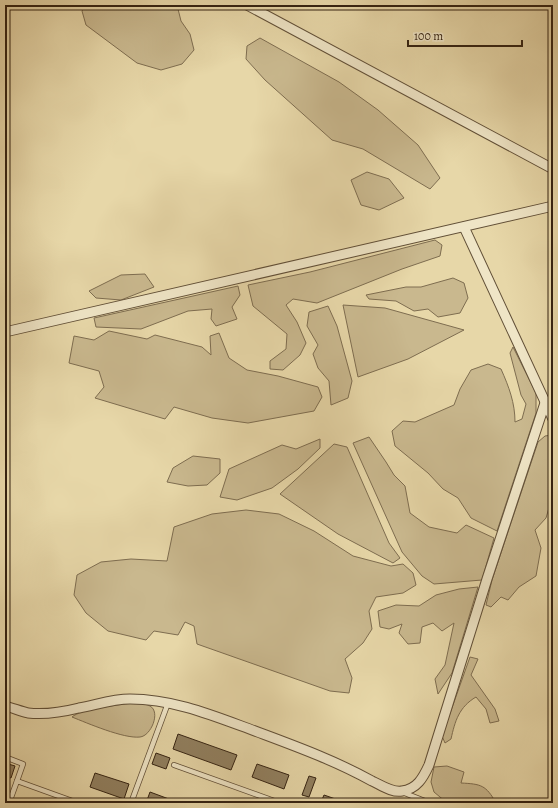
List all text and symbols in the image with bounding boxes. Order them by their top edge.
scale bar [408,22,522,48]
text: 100 m [414,28,443,44]

